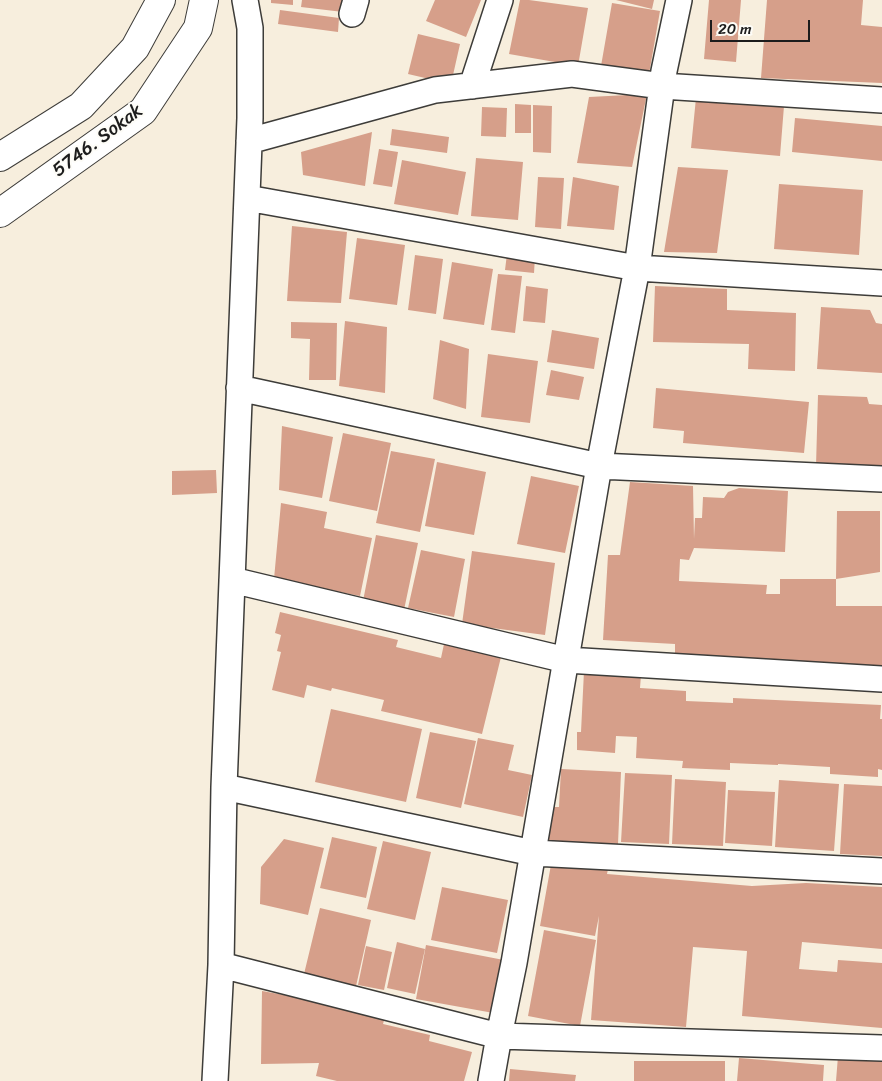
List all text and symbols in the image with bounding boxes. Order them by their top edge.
scale bar [712,10,812,42]
text: 20 m [718,16,752,42]
street label: 5746. Sokak [48,100,148,182]

